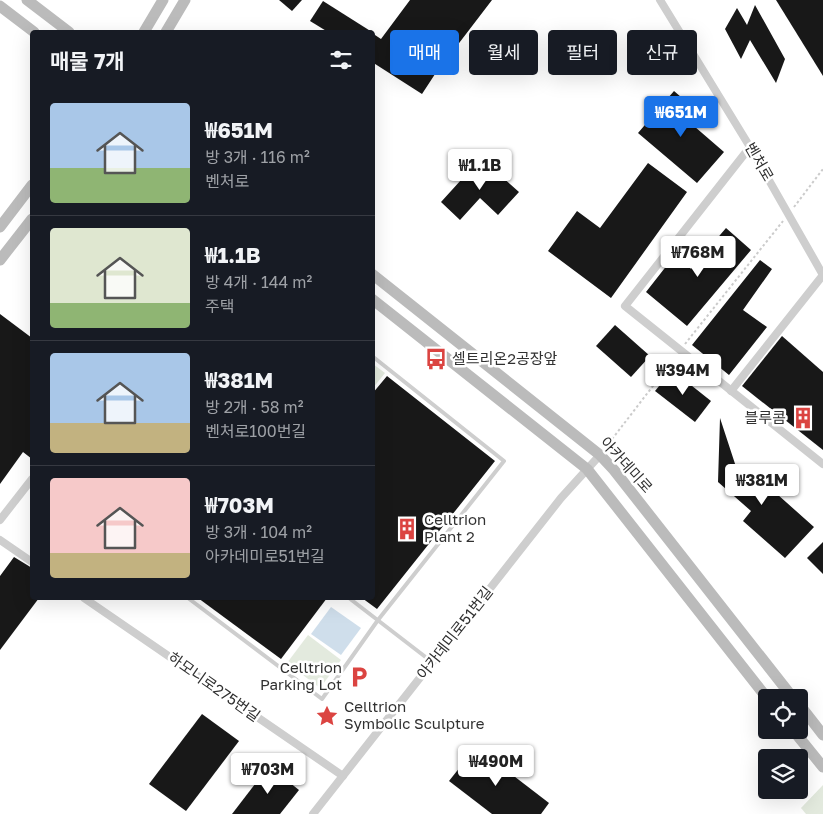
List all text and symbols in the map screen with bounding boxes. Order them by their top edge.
chip: 매매 [390,30,459,75]
chip: 월세 [469,30,538,75]
chip: 필터 [548,30,617,75]
chip: 신규 [627,30,697,75]
icon: filters [327,46,355,74]
text: 매물 7개 [50,48,125,74]
pin: ₩651M [646,96,716,138]
text: ₩651M [655,102,707,122]
text: ₩651M [205,117,273,143]
icon: home [90,123,150,183]
street label: 벤처로 [742,139,778,184]
text: 방 3개 · 116 m² [205,147,310,167]
pin: ₩1.1B [445,148,515,191]
text: ₩1.1B [459,155,501,175]
text: 벤처로 [205,171,249,191]
pin: ₩768M [663,236,733,278]
text: ₩1.1B [205,242,261,268]
text: ₩768M [672,242,724,262]
icon: home [90,248,150,308]
text: 방 4개 · 144 m² [205,272,312,292]
text: 주택 [205,296,234,316]
bus stop icon: 셀트리온2공장앞 [423,346,449,372]
place label: 셀트리온2공장앞 [452,349,558,367]
pin: ₩394M [648,354,718,396]
text: ₩394M [656,360,710,380]
text: ₩381M [205,367,273,393]
icon: home [90,373,150,433]
text: 방 2개 · 58 m² [205,397,303,417]
building icon: 블루콤 [790,405,816,431]
place label: 블루콤 [745,408,786,426]
text: 벤처로100번길 [205,421,306,441]
street label: 아카데미로 [597,433,657,496]
pin: ₩381M [727,464,797,506]
text: ₩381M [736,470,788,490]
text: ₩703M [205,492,274,518]
icon: home [90,498,150,558]
place label: Celltrion Plant 2 [424,510,486,545]
building icon: Celltrion Plant 2 [394,516,420,542]
text: 방 3개 · 104 m² [205,522,312,542]
text: 아카데미로51번길 [205,546,325,566]
street label: 아카데미로51번길 [412,582,496,682]
street label: 하모니로275번길 [165,648,264,725]
place label: Celltrion Parking Lot [260,658,342,693]
parking icon: Celltrion Parking Lot [346,664,372,690]
map controls [758,689,808,799]
button: locate [758,689,808,739]
place label: Celltrion Symbolic Sculpture [344,697,485,732]
place icon: Celltrion Symbolic Sculpture [314,703,340,729]
pin: ₩490M [461,744,531,787]
button: layers [758,749,808,799]
text: ₩490M [469,751,523,771]
pin: ₩703M [233,752,303,795]
text: ₩703M [242,759,294,779]

